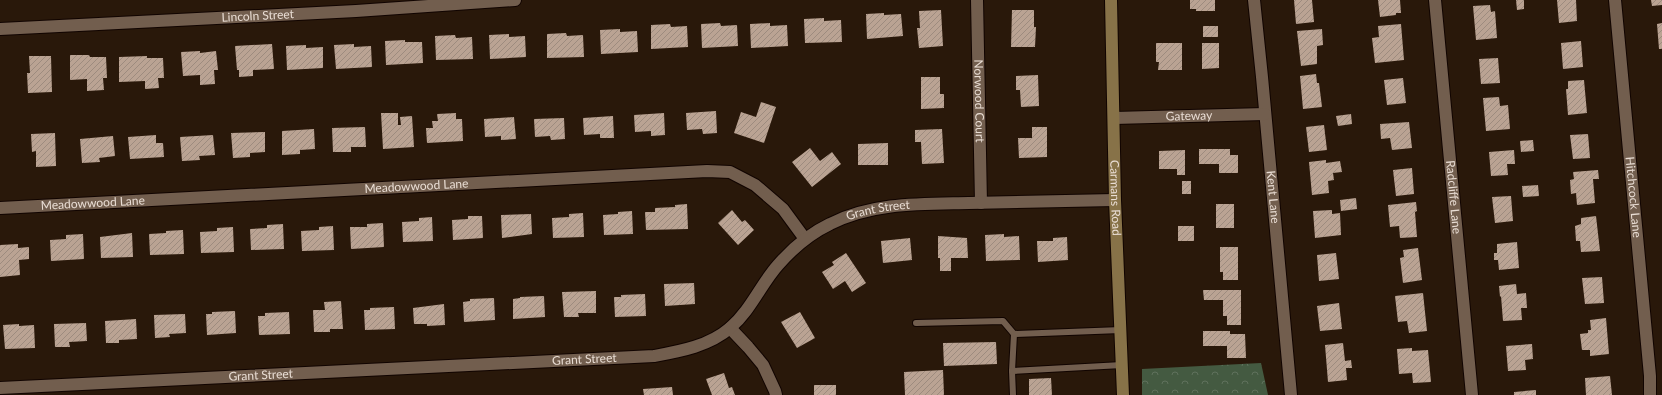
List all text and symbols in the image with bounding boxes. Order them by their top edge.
street label: Lincoln Street [221,6,295,25]
street label: Norwood Court [971,59,988,143]
street label: Gateway [1165,107,1213,124]
street label: Hitchcock Lane [1623,156,1645,238]
street label: Carmans Road [1107,160,1124,236]
street label: Radcliffe Lane [1443,160,1465,235]
street label: Kent Lane [1264,170,1283,224]
street label: Meadowwood Lane [364,175,469,196]
street label: Meadowwood Lane [40,192,145,213]
street label: Grant Street [844,197,911,223]
street label: Grant Street [552,350,618,368]
street label: Grant Street [228,366,294,384]

